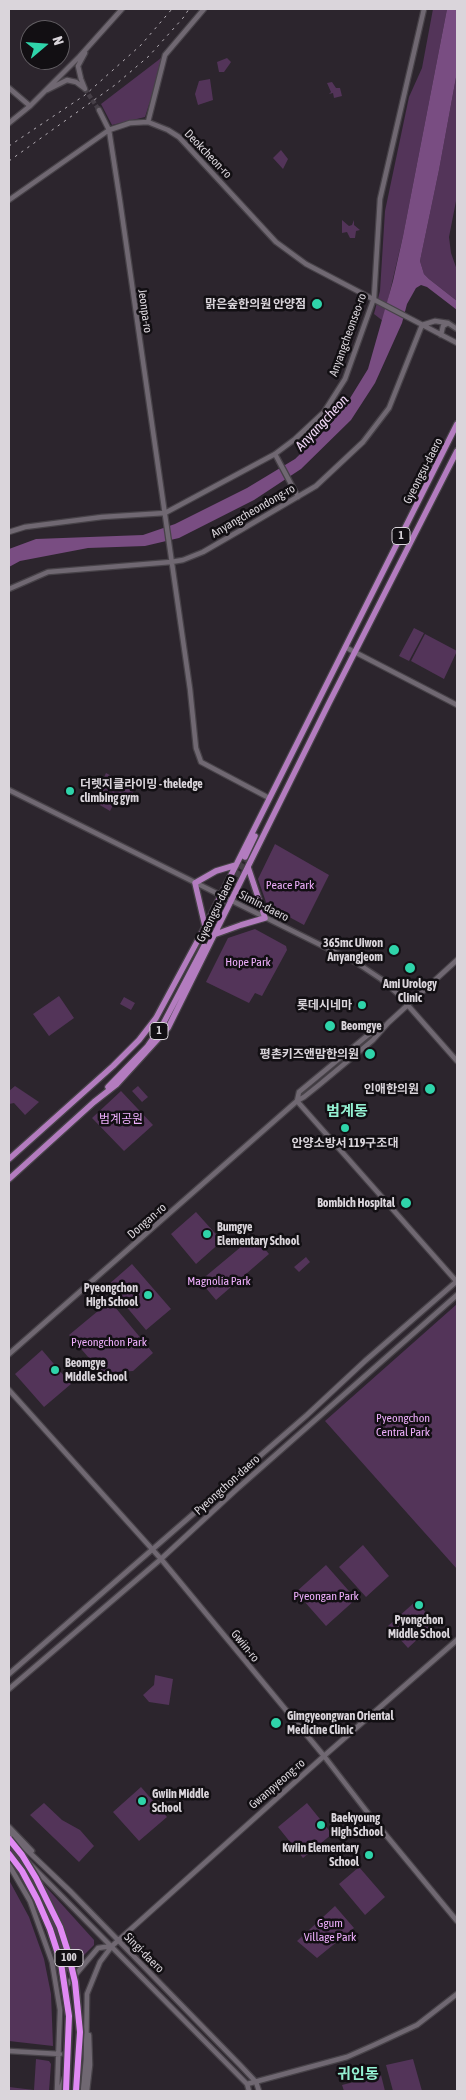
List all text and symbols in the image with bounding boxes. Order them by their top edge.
north arrow [20,20,70,70]
text: N [49,34,67,47]
street label: Deokcheon-ro [181,127,235,181]
street label: Jeonpa-ro [135,288,155,334]
street label: Anyangcheonseo-ro [326,291,370,379]
place label: 맑은숲한의원 안양점 [205,297,306,311]
marker: 맑은숲한의원 안양점 [310,297,324,311]
water label: Anyangcheon [292,392,352,454]
street label: Gyeongsu-daero [400,436,446,506]
street label: Anyangcheondong-ro [209,481,297,541]
road number: 1 [392,528,410,544]
place label: 더렛지클라이밍 - theledge climbing gym [80,777,203,805]
marker: 더렛지클라이밍 - theledge climbing gym [64,785,76,797]
street label: Gyeongsu-daero [194,873,238,945]
park label: Peace Park [266,878,314,892]
street label: Simin-daero [237,887,291,925]
place label: 365mc Uiwon Anyangjeom [323,936,383,964]
marker: 365mc Uiwon Anyangjeom [387,943,401,957]
park label: Hope Park [225,955,271,969]
marker: Ami Urology Clinic [403,961,417,975]
place label: Ami Urology Clinic [383,977,437,1005]
place label: 롯데시네마 [297,998,352,1012]
marker: 롯데시네마 [356,999,368,1011]
marker: Beomgye [323,1019,337,1033]
place label: Beomgye [341,1019,382,1033]
road number: 1 [150,1022,168,1040]
place label: 평촌키즈앤맘한의원 [260,1047,359,1061]
marker: 평촌키즈앤맘한의원 [363,1047,377,1061]
place label: 인애한의원 [364,1082,419,1096]
marker: 인애한의원 [423,1082,437,1096]
district label: 범계동 [326,1102,368,1120]
park label: 범계공원 [99,1112,143,1126]
marker: 안양소방서 119구조대 [339,1122,351,1134]
place label: 안양소방서 119구조대 [292,1136,398,1150]
place label: Bombich Hospital [317,1196,395,1210]
marker: Bombich Hospital [399,1196,413,1210]
street label: Dongan-ro [125,1200,169,1242]
place label: Bumgye Elementary School [217,1220,299,1248]
marker: Bumgye Elementary School [201,1228,213,1240]
park label: Magnolia Park [187,1274,251,1288]
place label: Pyeongchon High School [84,1281,138,1309]
marker: Pyeongchon High School [142,1289,154,1301]
park label: Pyeongchon Park [71,1335,147,1349]
place label: Beomgye Middle School [65,1356,127,1384]
marker: Beomgye Middle School [49,1364,61,1376]
park label: Pyeongchon Central Park [376,1411,430,1439]
street label: Pyeongchon-daero [191,1452,263,1518]
park label: Pyeongan Park [293,1589,359,1603]
marker: Pyongchon Middle School [413,1599,425,1611]
place label: Pyongchon Middle School [388,1613,450,1641]
street label: Gwiin-ro [228,1627,262,1665]
place label: Gimgyeongwan Oriental Medicine Clinic [287,1709,394,1737]
marker: Gimgyeongwan Oriental Medicine Clinic [269,1716,283,1730]
street label: Gwanpyeong-ro [246,1756,308,1812]
place label: Gwiin Middle School [152,1787,209,1815]
marker: Gwiin Middle School [136,1795,148,1807]
place label: Baekyoung High School [331,1811,383,1839]
marker: Baekyoung High School [315,1819,327,1831]
place label: Kwiin Elementary School [282,1841,359,1869]
marker: Kwiin Elementary School [363,1849,375,1861]
park label: Ggum Village Park [304,1916,356,1944]
street label: Singi-daero [121,1930,167,1976]
road number: 100 [55,1950,83,1966]
district label: 귀인동 [337,2065,379,2083]

